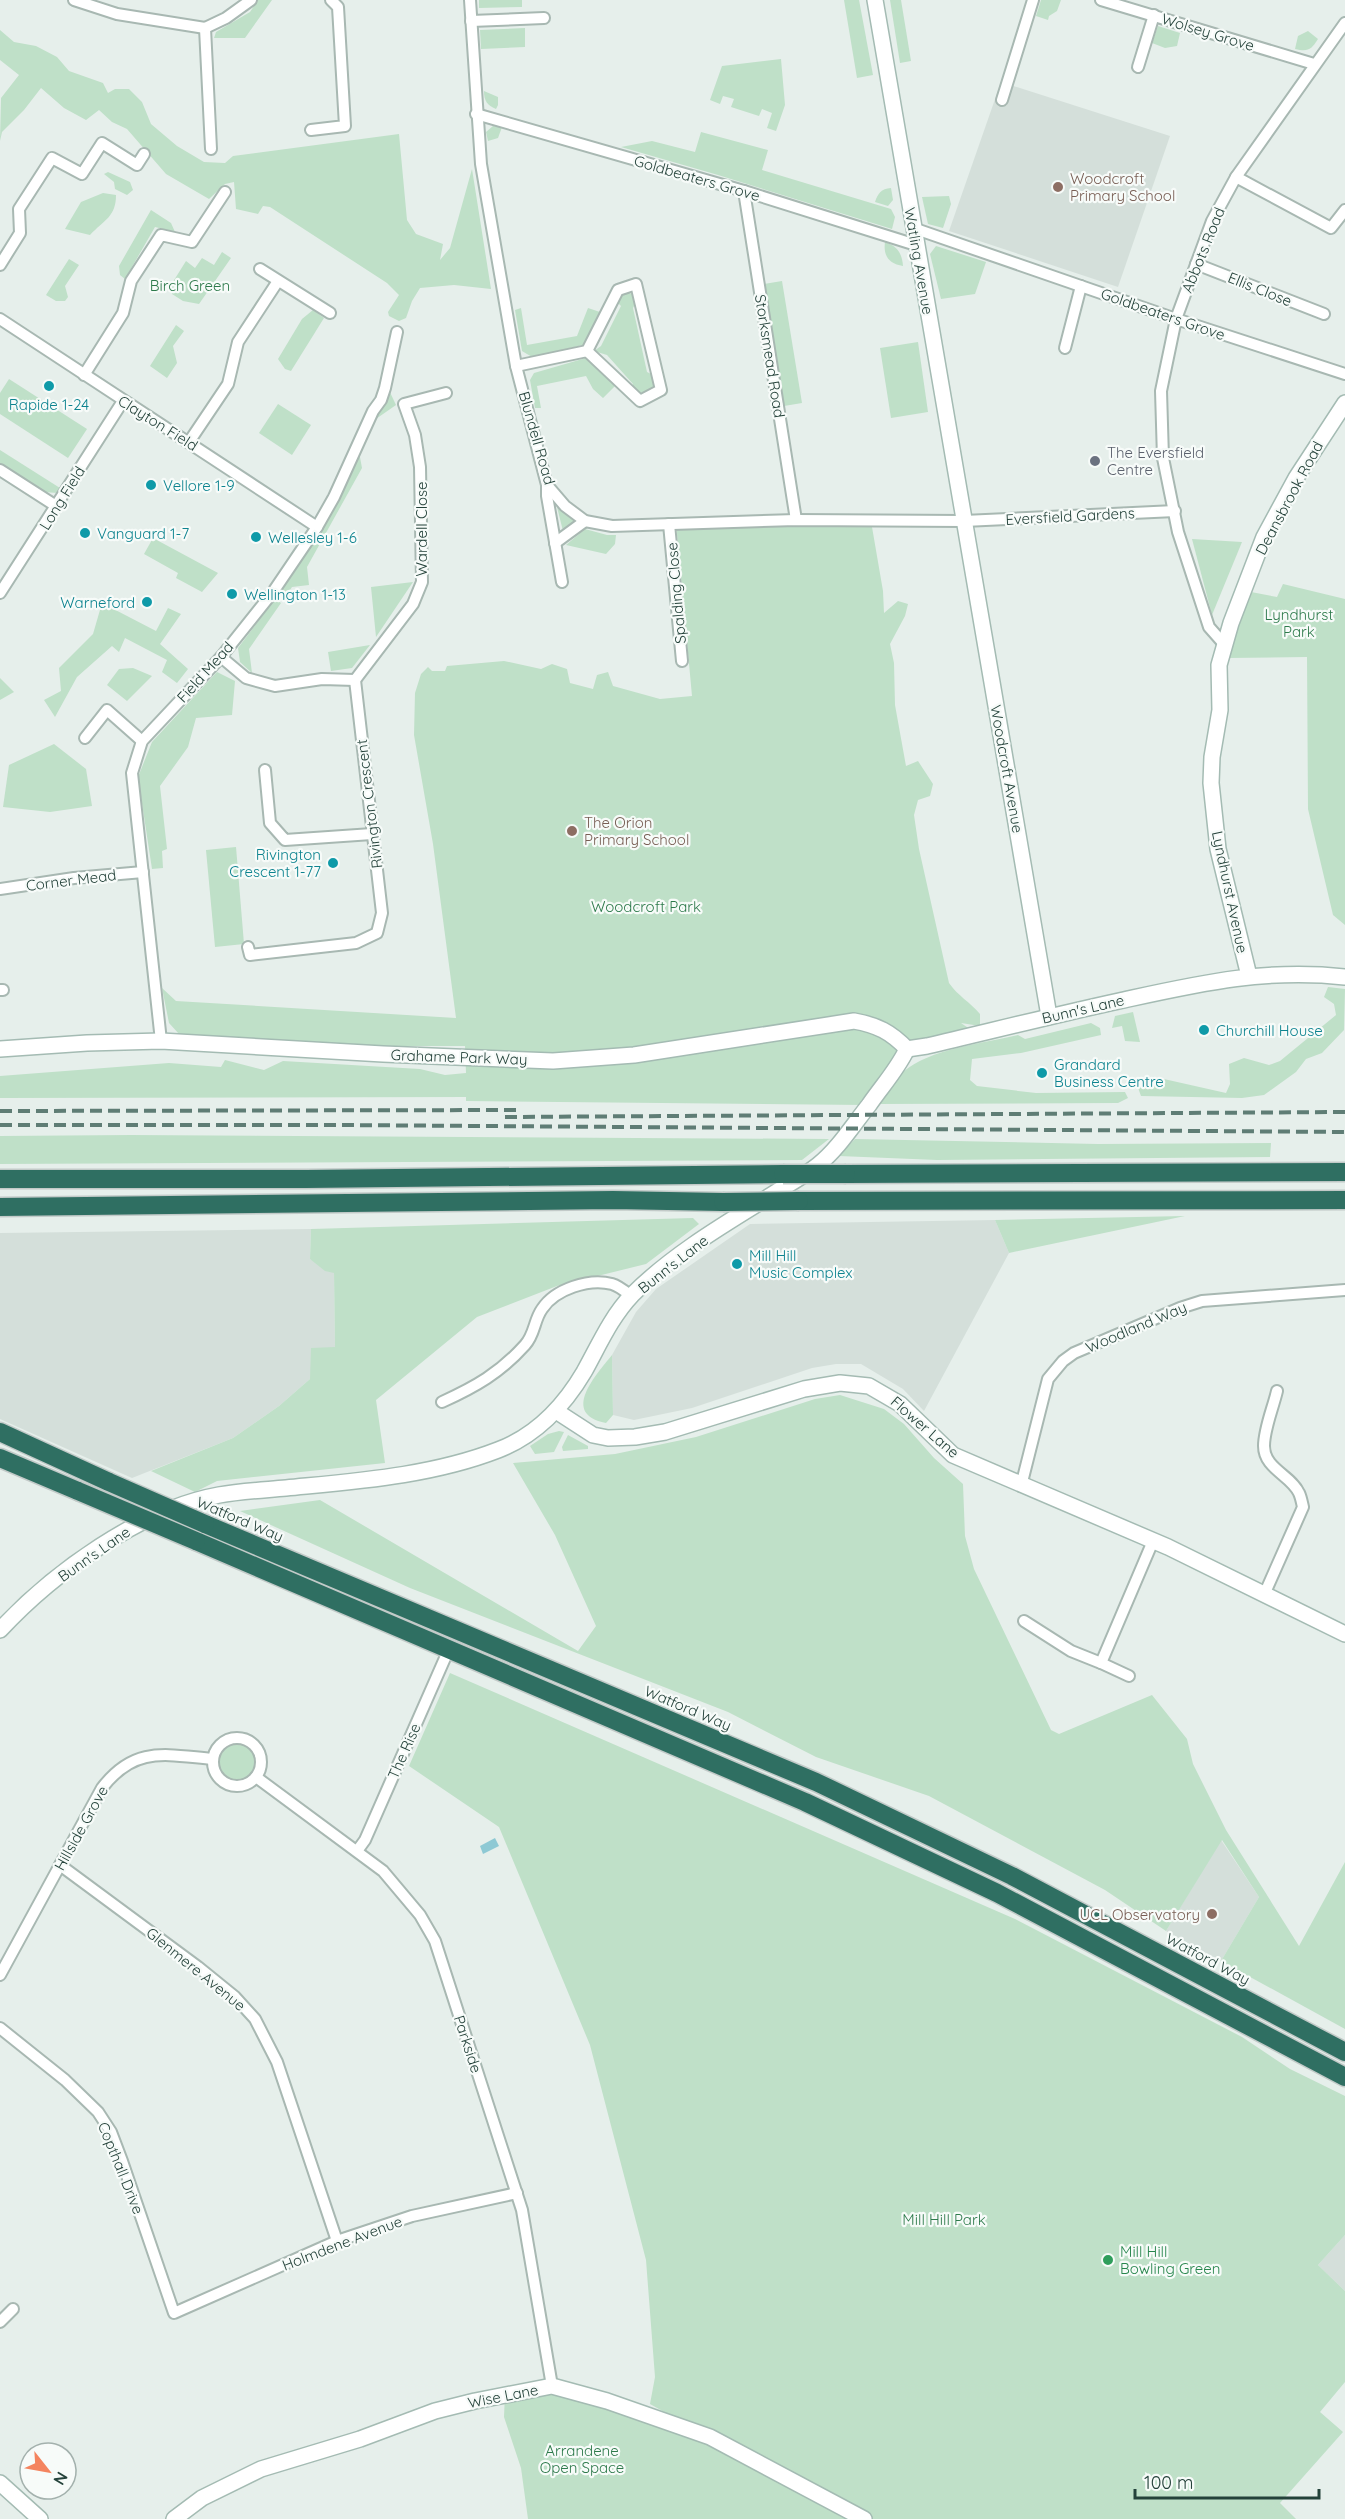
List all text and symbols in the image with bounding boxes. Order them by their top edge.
street label: Wolsey Grove [1159,9,1257,55]
street label: Goldbeaters Grove [632,151,762,205]
place label: Woodcroft Primary School [1070,169,1175,205]
marker: Woodcroft Primary School [1051,180,1065,194]
street label: Abbots Road [1177,204,1229,296]
street label: Watling Avenue [900,206,938,316]
street label: Ellis Close [1225,268,1295,310]
park label: Birch Green [150,276,230,295]
street label: Goldbeaters Grove [1098,284,1228,344]
street label: Storksmead Road [751,293,789,419]
marker: Rapide 1-24 [42,379,56,393]
street label: Blundell Road [515,389,559,487]
street label: Clayton Field [115,391,201,455]
place label: Rapide 1-24 [9,395,89,414]
street label: Deansbrook Road [1251,438,1327,558]
place label: The Eversfield Centre [1107,443,1204,479]
marker: The Eversfield Centre [1088,454,1102,468]
street label: Long Field [35,463,89,533]
place label: Vellore 1-9 [163,476,235,495]
marker: Vellore 1-9 [144,478,158,492]
street label: Wardell Close [412,481,431,577]
street label: Eversfield Gardens [1005,503,1135,529]
place label: Vanguard 1-7 [97,524,189,543]
marker: Vanguard 1-7 [78,526,92,540]
place label: Wellesley 1-6 [268,528,357,547]
marker: Wellesley 1-6 [249,530,263,544]
street label: Spalding Close [662,541,690,645]
place label: Wellington 1-13 [244,585,346,604]
marker: Wellington 1-13 [225,587,239,601]
place label: Warneford [60,593,135,612]
marker: Warneford [140,595,154,609]
park label: Lyndhurst Park [1265,605,1333,641]
street label: Field Mead [173,637,237,707]
street label: Woodcroft Avenue [986,703,1028,835]
street label: Rivington Crescent [352,738,386,870]
place label: The Orion Primary School [584,813,689,849]
marker: The Orion Primary School [565,824,579,838]
street label: Lyndhurst Avenue [1208,829,1252,955]
place label: Rivington Crescent 1-77 [229,845,321,881]
marker: Rivington Crescent 1-77 [326,856,340,870]
street label: Corner Mead [25,865,117,895]
park label: Woodcroft Park [591,897,701,916]
street label: Bunn's Lane [1040,990,1126,1028]
place label: Churchill House [1216,1021,1323,1040]
marker: Churchill House [1197,1023,1211,1037]
street label: Grahame Park Way [390,1045,528,1069]
place label: Grandard Business Centre [1054,1055,1164,1091]
marker: Grandard Business Centre [1035,1066,1049,1080]
street label: Bunn's Lane [634,1231,712,1297]
place label: Mill Hill Music Complex [749,1246,853,1282]
marker: Mill Hill Music Complex [730,1257,744,1271]
street label: Woodland Way [1083,1297,1189,1357]
street label: Flower Lane [887,1392,963,1462]
street label: Watford Way [194,1492,286,1546]
street label: Bunn's Lane [54,1522,134,1586]
street label: Watford Way [642,1681,734,1735]
street label: The Rise [383,1720,425,1782]
street label: Hillside Grove [50,1782,112,1874]
place label: UCL Observatory [1079,1905,1200,1924]
marker: UCL Observatory [1205,1907,1219,1921]
street label: Glenmere Avenue [142,1923,250,2015]
street label: Watford Way [1163,1929,1253,1989]
street label: Parkside [450,2013,486,2075]
street label: Copthall Drive [94,2119,148,2217]
park label: Mill Hill Park [902,2210,986,2229]
street label: Holmdene Avenue [279,2211,405,2275]
place label: Mill Hill Bowling Green [1120,2242,1220,2278]
marker: Mill Hill Bowling Green [1101,2253,1115,2267]
street label: Wise Lane [466,2380,540,2412]
north arrow [18,2441,78,2501]
park label: Arrandene Open Space [540,2441,624,2477]
scale bar [1135,2462,1320,2500]
text: N [49,2469,72,2489]
text: 100 m [1144,2471,1193,2494]

